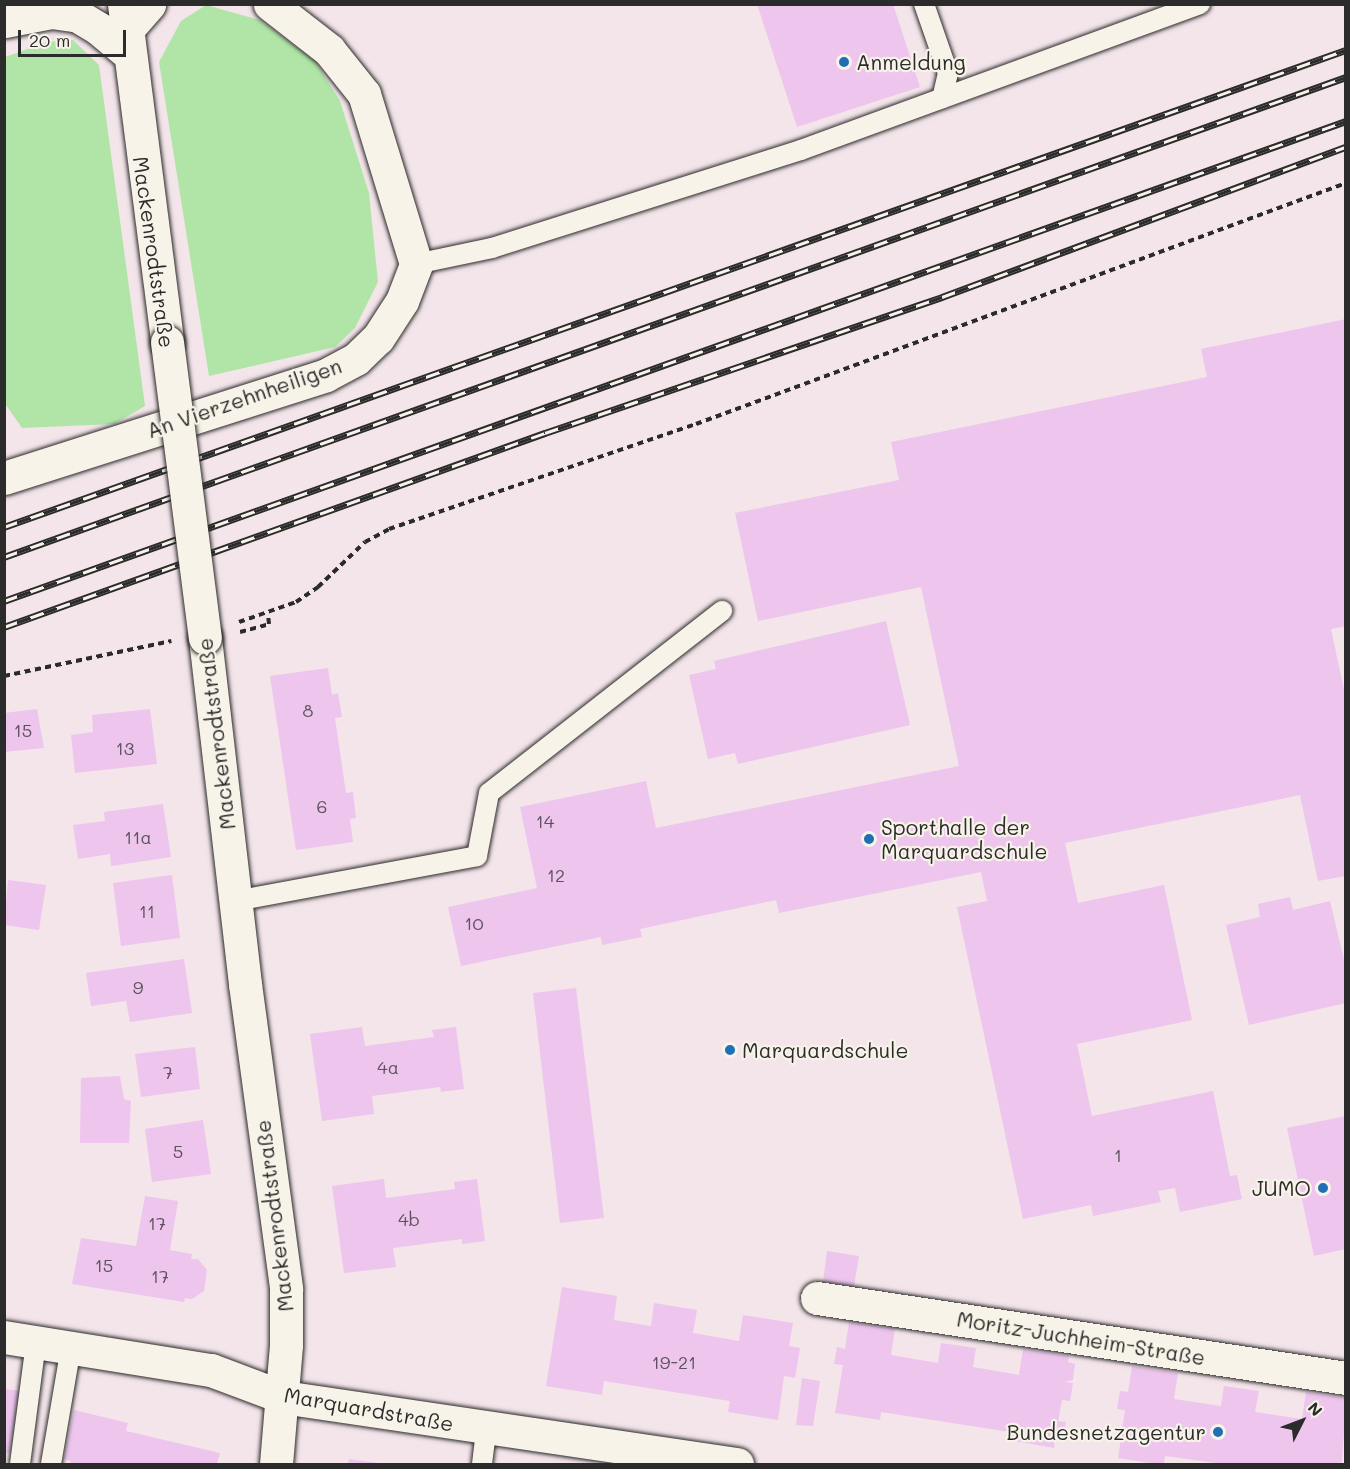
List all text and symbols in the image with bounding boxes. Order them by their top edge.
scale bar [21,18,129,56]
text: 20 m [29,28,70,52]
place label: Anmeldung [856,49,966,75]
marker: Anmeldung [837,55,851,69]
street label: Mackenrodtstraße [128,155,180,349]
street label: An Vierzehnheiligen [143,353,345,443]
street label: Mackenrodtstraße [192,637,240,831]
house number: 8 [303,699,313,721]
house number: 15 [14,719,32,741]
house number: 13 [116,737,134,759]
house number: 6 [317,795,327,817]
house number: 14 [536,810,554,832]
place label: Sporthalle der Marquardschule [881,814,1047,864]
house number: 11a [124,826,152,848]
marker: Sporthalle der Marquardschule [862,832,876,846]
house number: 12 [547,864,565,886]
house number: 11 [139,900,155,922]
house number: 10 [464,912,484,934]
house number: 9 [133,976,143,998]
place label: Marquardschule [742,1037,908,1063]
marker: Marquardschule [723,1043,737,1057]
house number: 4a [377,1056,399,1078]
house number: 7 [163,1061,173,1083]
street label: Mackenrodtstraße [250,1119,298,1313]
house number: 5 [173,1140,183,1162]
house number: 1 [1114,1144,1122,1166]
place label: JUMO [1252,1175,1311,1201]
marker: JUMO [1316,1181,1330,1195]
house number: 4b [398,1208,420,1230]
house number: 17 [148,1212,166,1234]
house number: 15 [95,1254,113,1276]
house number: 17 [151,1265,169,1287]
street label: Moritz-Juchheim-Straße [955,1306,1207,1370]
house number: 19-21 [652,1351,696,1373]
street label: Marquardstraße [282,1382,456,1436]
north arrow [1272,1391,1332,1451]
text: N [1304,1397,1328,1420]
place label: Bundesnetzagentur [1007,1419,1206,1445]
marker: Bundesnetzagentur [1211,1425,1225,1439]

